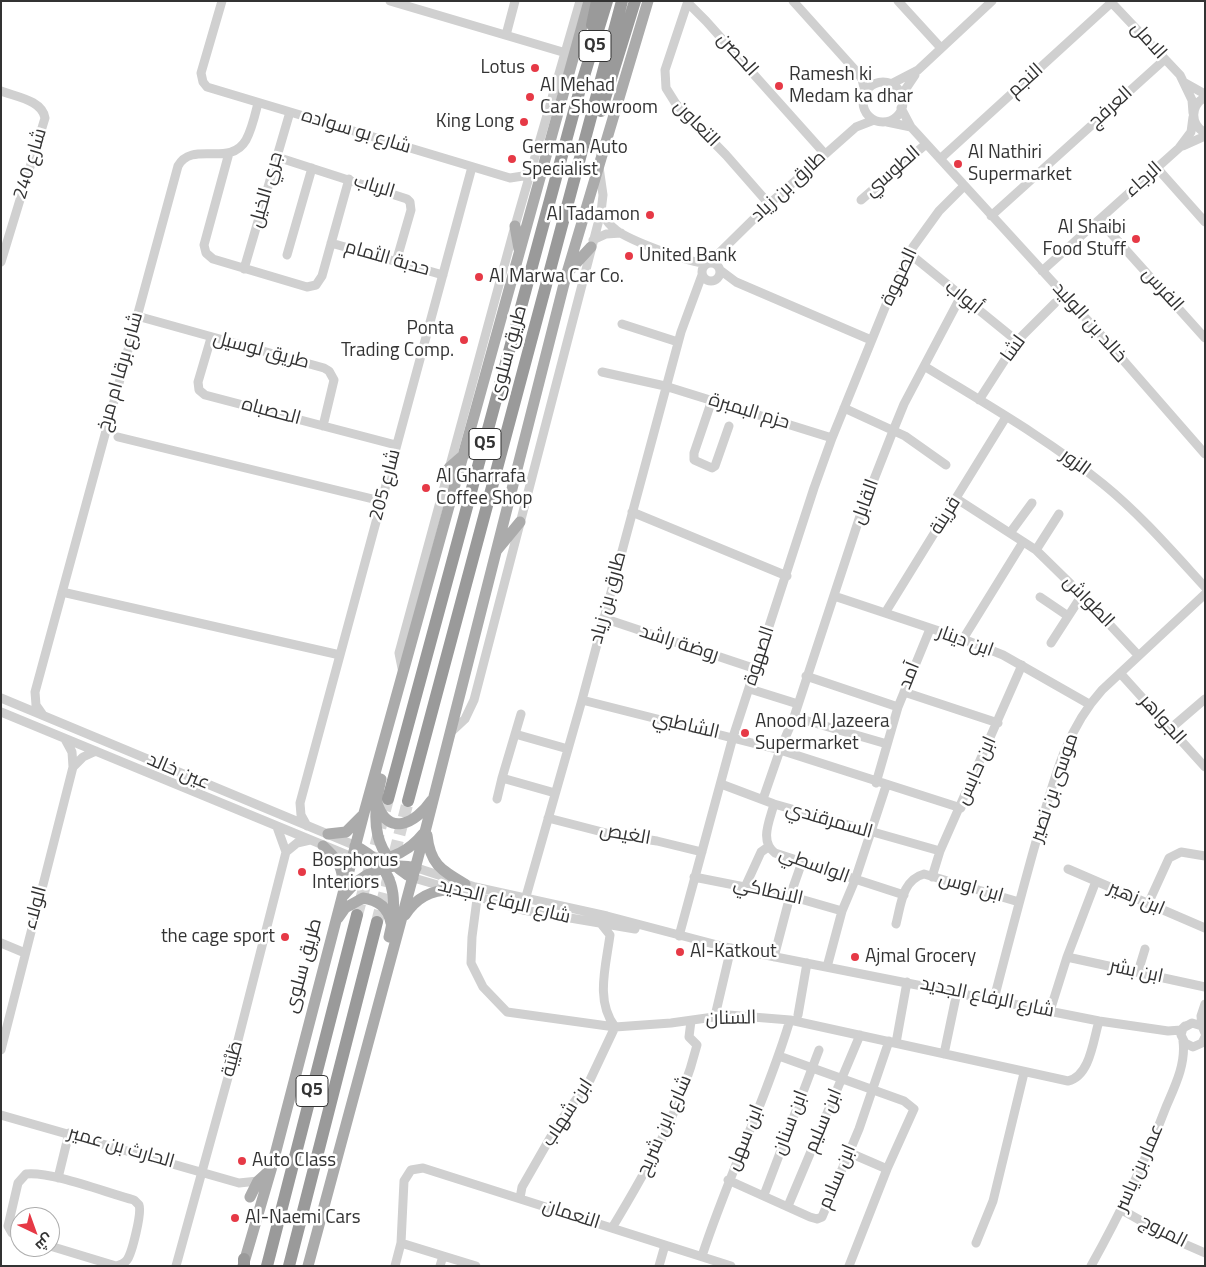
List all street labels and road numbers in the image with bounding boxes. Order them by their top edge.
street label: الامل [1125,17,1171,65]
street label: الحصن [712,29,762,81]
road number: Q5 [579,30,611,61]
street label: النجم [1004,59,1048,103]
street label: العرفج [1084,82,1138,134]
street label: التعاون [668,96,724,152]
street label: شارع بو سواده [298,105,414,159]
street label: شارع 240 [9,126,53,202]
street label: الطوسي [861,142,925,202]
street label: طارق بن زياد [747,147,831,227]
street label: جري الخيل [245,149,289,231]
street label: الرجاء [1121,157,1167,203]
street label: الرباب [351,170,397,204]
street label: حدبة الثمام [342,236,432,282]
street label: الصهوة [877,244,923,310]
street label: الفرس [1136,263,1188,317]
street label: أبواب [940,276,986,320]
street label: خالد بن الوليد [1047,278,1131,368]
street label: طريق سلوى [485,303,533,403]
street label: شارع برقا ام مرخ [93,310,149,434]
street label: طريق لوسيل [211,327,311,375]
street label: لشا [997,331,1031,367]
street label: حزم البمبرة [706,389,792,435]
street label: الحصباه [239,393,303,431]
road number: Q5 [469,428,501,459]
street label: الزور [1056,445,1094,481]
street label: شارع 205 [366,447,406,523]
street label: القابل [847,476,885,528]
street label: قرينة [926,493,966,539]
street label: طارق بن زياد [586,550,632,646]
street label: الطواش [1058,571,1118,633]
street label: روضة راشد [636,620,722,668]
street label: ابن دينار [934,621,996,663]
street label: الصهوة [740,623,780,689]
street label: آمد [894,659,926,693]
street label: الجواهر [1134,691,1190,749]
street label: الشاطبي [651,707,721,745]
street label: موسى بن نصير [1026,731,1084,845]
street label: ابن حابس [952,733,1002,809]
street label: عين خالد [143,749,213,795]
street label: السمرقندي [783,798,875,844]
street label: الغيص [598,819,652,851]
street label: الواسطي [776,843,852,889]
street label: ابن اوس [936,868,1006,908]
street label: الانطاكي [731,873,805,911]
street label: شارع الرفاع الجديد [435,874,573,930]
street label: ابن زهير [1104,877,1168,921]
street label: الولاء [19,884,53,932]
street label: طريق سلوى [280,916,328,1016]
street label: ابن بشر [1107,955,1165,989]
street label: شارع الرفاع الجديد [918,973,1056,1023]
street label: السنان [706,1007,756,1031]
street label: طَيْبَة [217,1039,249,1079]
street label: شارع ابن شريح [633,1072,697,1180]
street label: ابن شهاب [538,1075,598,1151]
road number: Q5 [296,1076,328,1106]
street label: ابن سليم [800,1086,848,1156]
street label: ابن سنان [768,1088,814,1158]
street label: ابن سهل [722,1102,770,1174]
street label: عمار بن ياسر [1111,1121,1169,1215]
street label: الحارث بن عمير [65,1122,177,1174]
street label: ابن سلام [814,1141,862,1213]
street label: النعمان [539,1195,603,1235]
street label: المروج [1135,1210,1191,1254]

